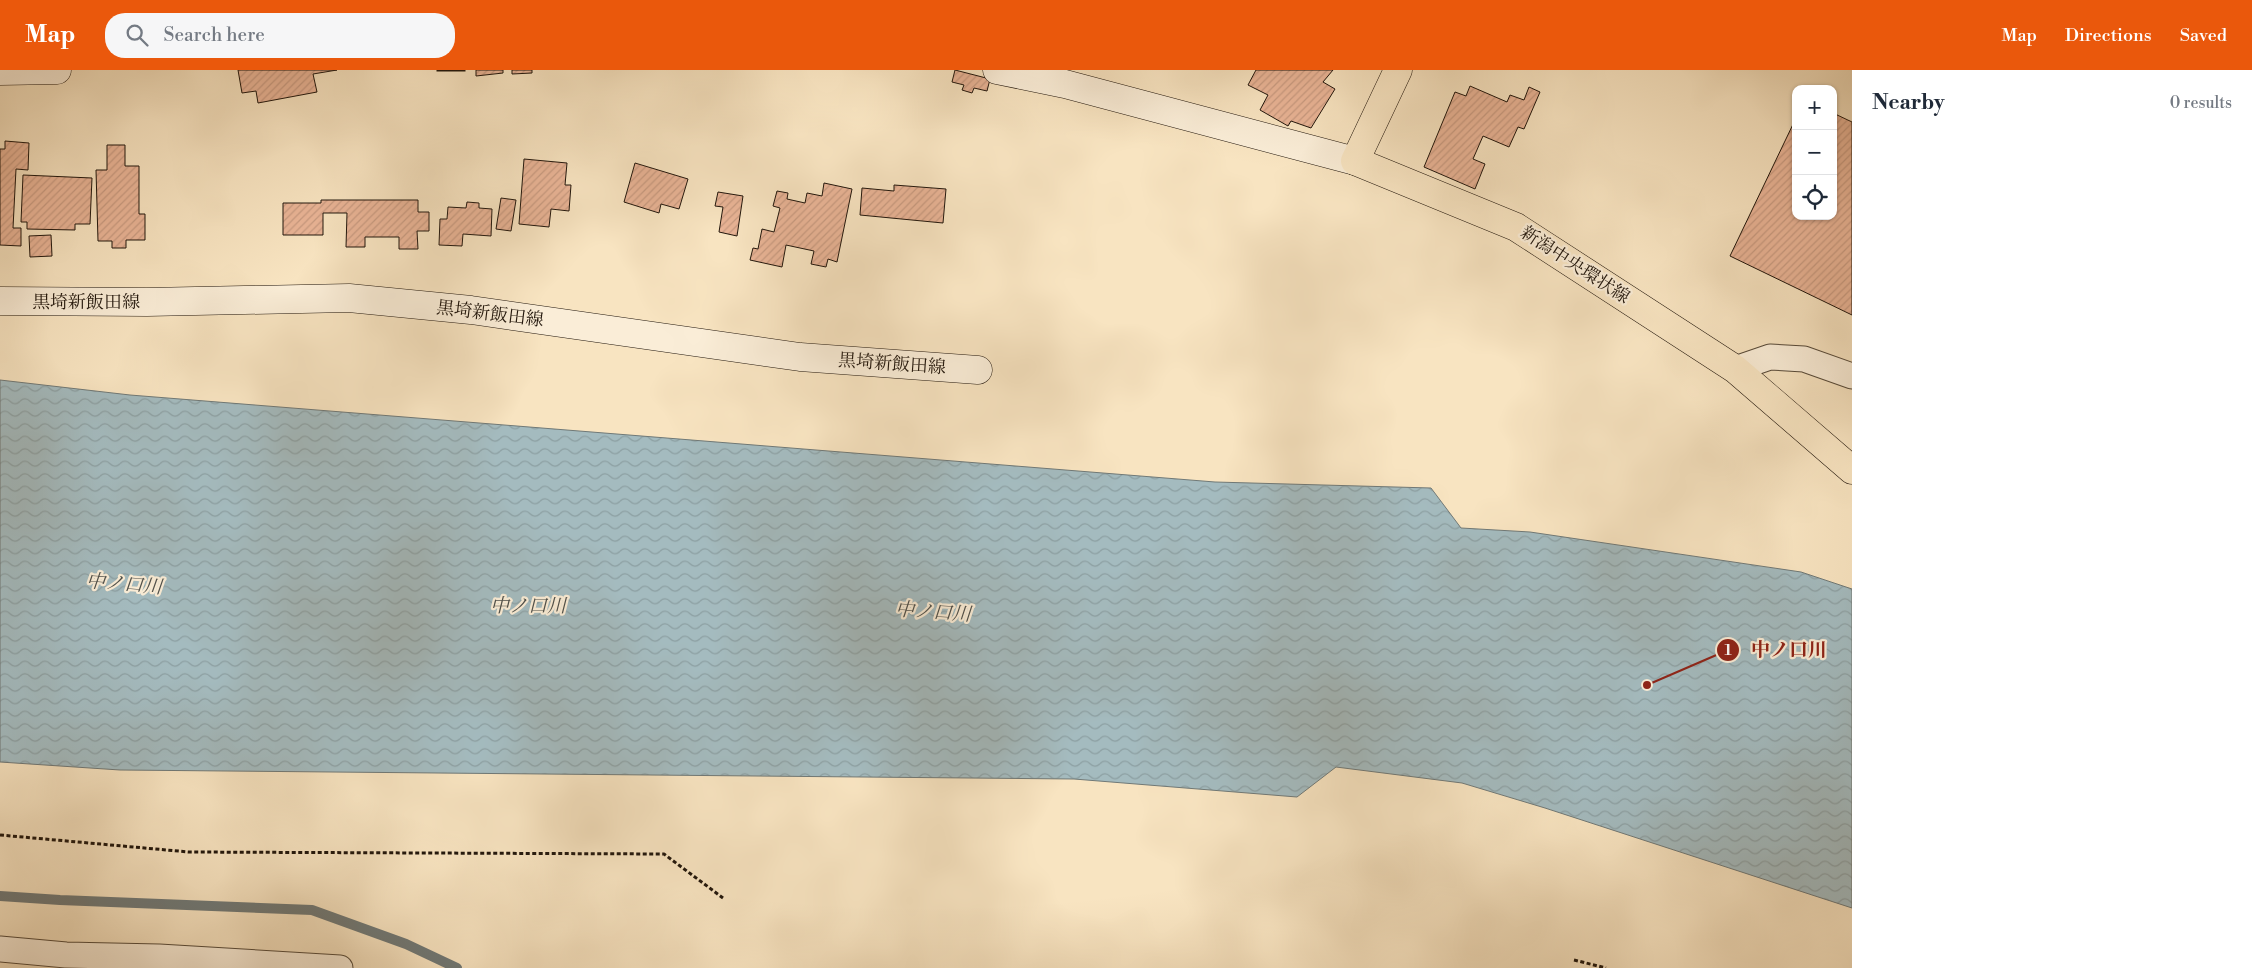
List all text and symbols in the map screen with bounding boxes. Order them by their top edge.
search box [105,13,455,58]
text: Map [25,20,75,50]
icon: search [123,21,151,49]
text: Search here [163,23,265,47]
text: Map [2001,24,2037,47]
text: Directions [2065,24,2152,47]
text: Saved [2180,24,2227,47]
map controls [1792,85,1837,220]
button: + [1792,85,1837,130]
text: Nearby [1872,90,1945,116]
text: 0 results [2170,93,2232,113]
button: − [1792,130,1837,175]
button: locate [1792,175,1837,220]
street label: 新潟中央環状線 [1516,221,1634,309]
street label: 黒埼新飯田線 [32,291,140,314]
street label: 黒埼新飯田線 [435,296,545,332]
street label: 黒埼新飯田線 [837,349,947,379]
water label: 中ノ口川 [85,569,165,599]
water label: 中ノ口川 [490,594,568,618]
water label: 中ノ口川 [894,597,974,627]
callout: 中ノ口川 [1716,633,1837,667]
text: 中ノ口川 [1751,638,1827,662]
text: 1 [1724,641,1732,660]

